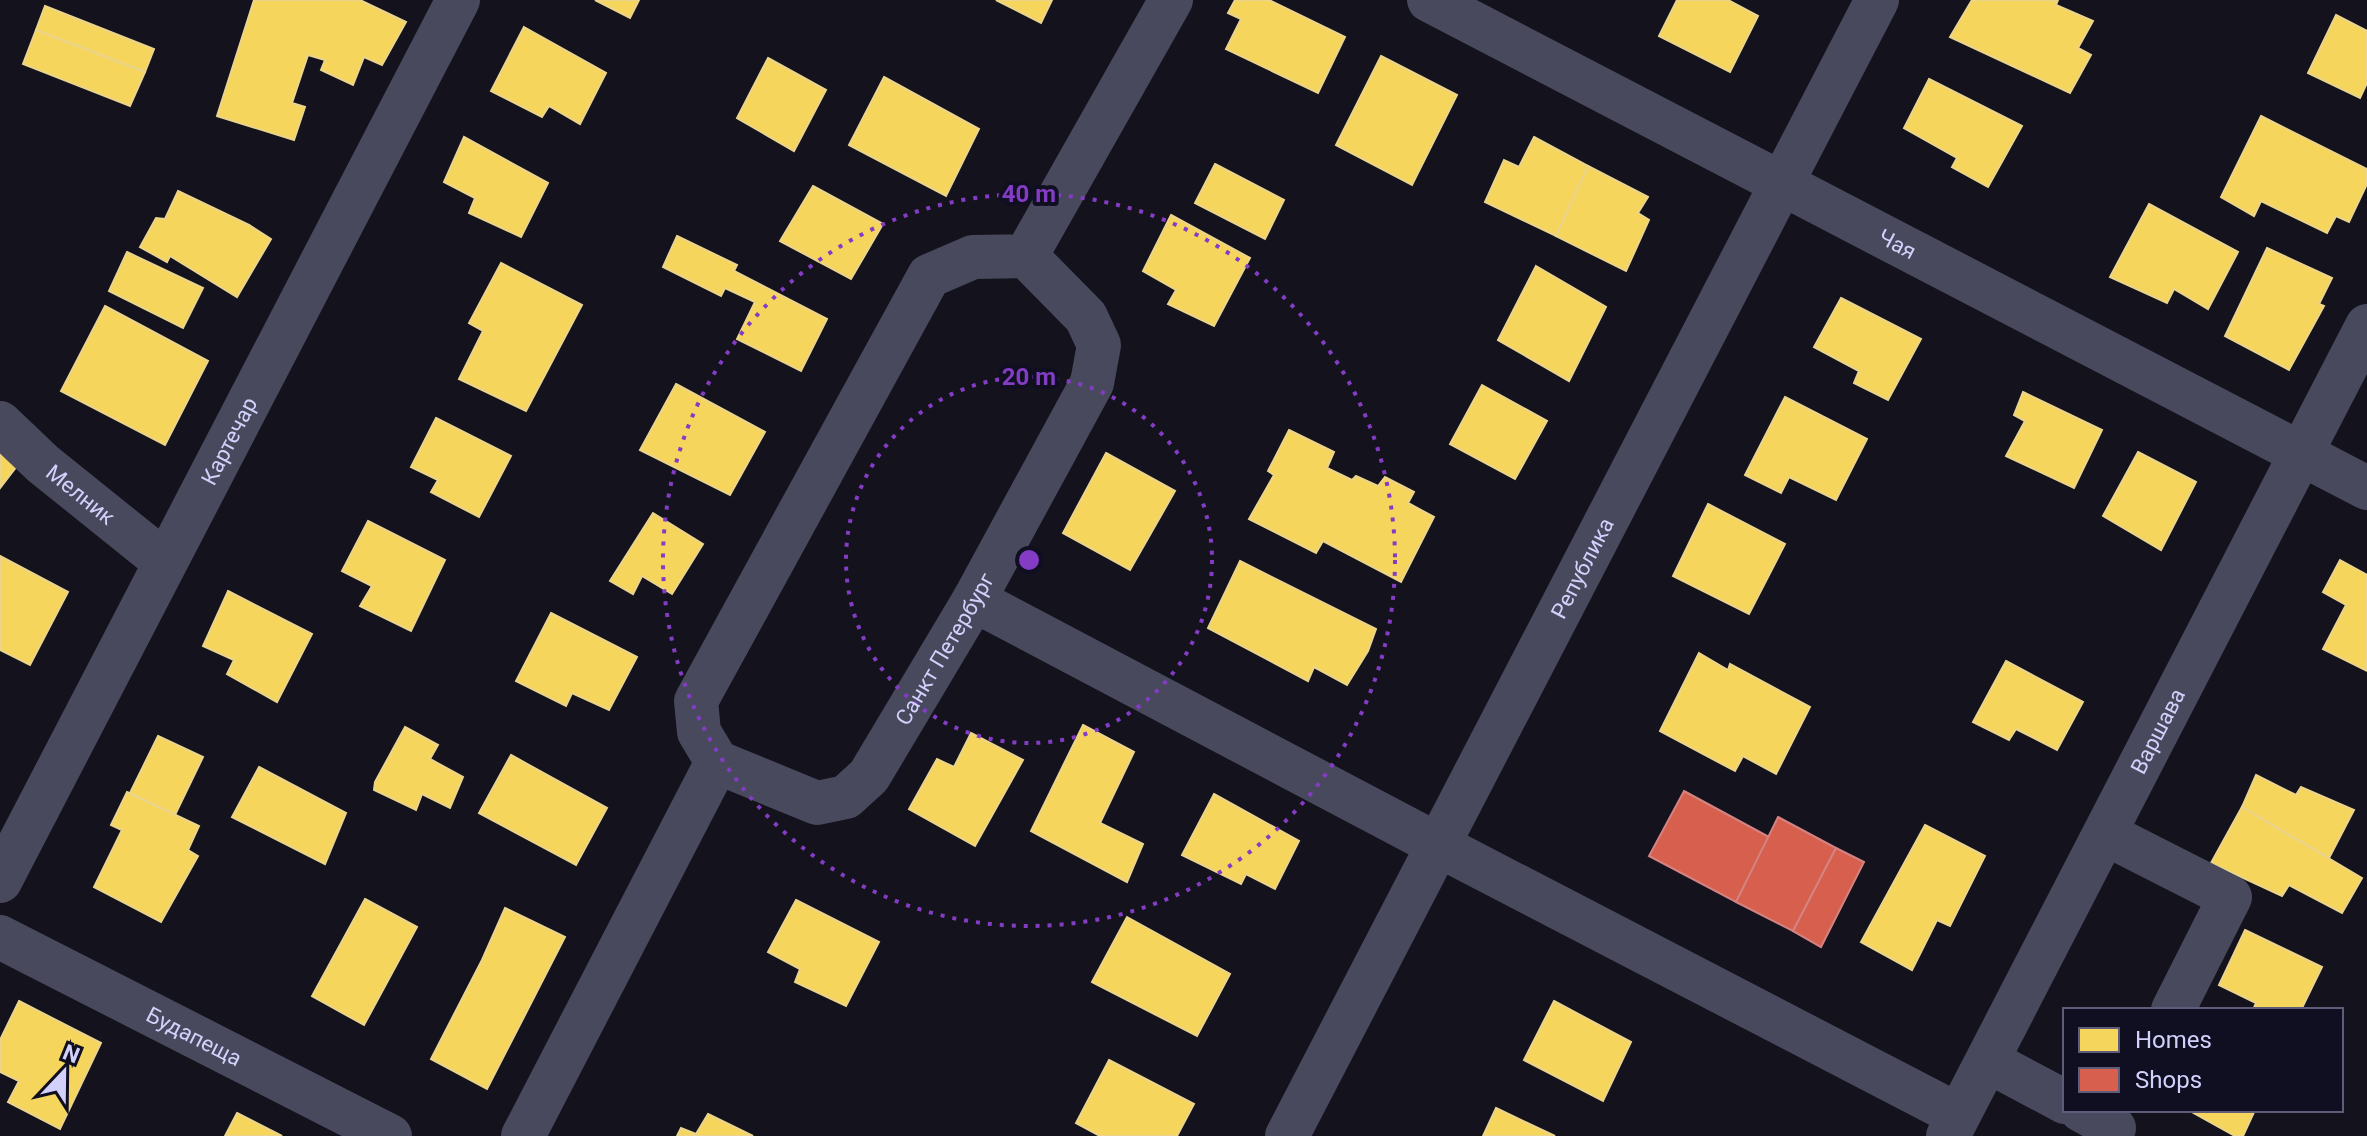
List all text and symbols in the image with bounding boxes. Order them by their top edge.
text: 40 m [1002,180,1056,208]
street label: Чая [1874,224,1920,264]
text: 20 m [1002,363,1056,391]
street label: Картечар [196,393,262,489]
street label: Мелник [41,460,120,530]
street label: Република [1546,514,1619,623]
centre of rings [1015,546,1043,574]
street label: Санкт Петербург [890,568,1000,730]
street label: Варшава [2126,684,2190,778]
street label: Будапеща [142,1002,246,1071]
legend [2063,1008,2343,1112]
text: Homes [2135,1026,2212,1054]
north arrow [24,1032,104,1112]
text: N [59,1039,83,1068]
text: Shops [2135,1066,2202,1094]

